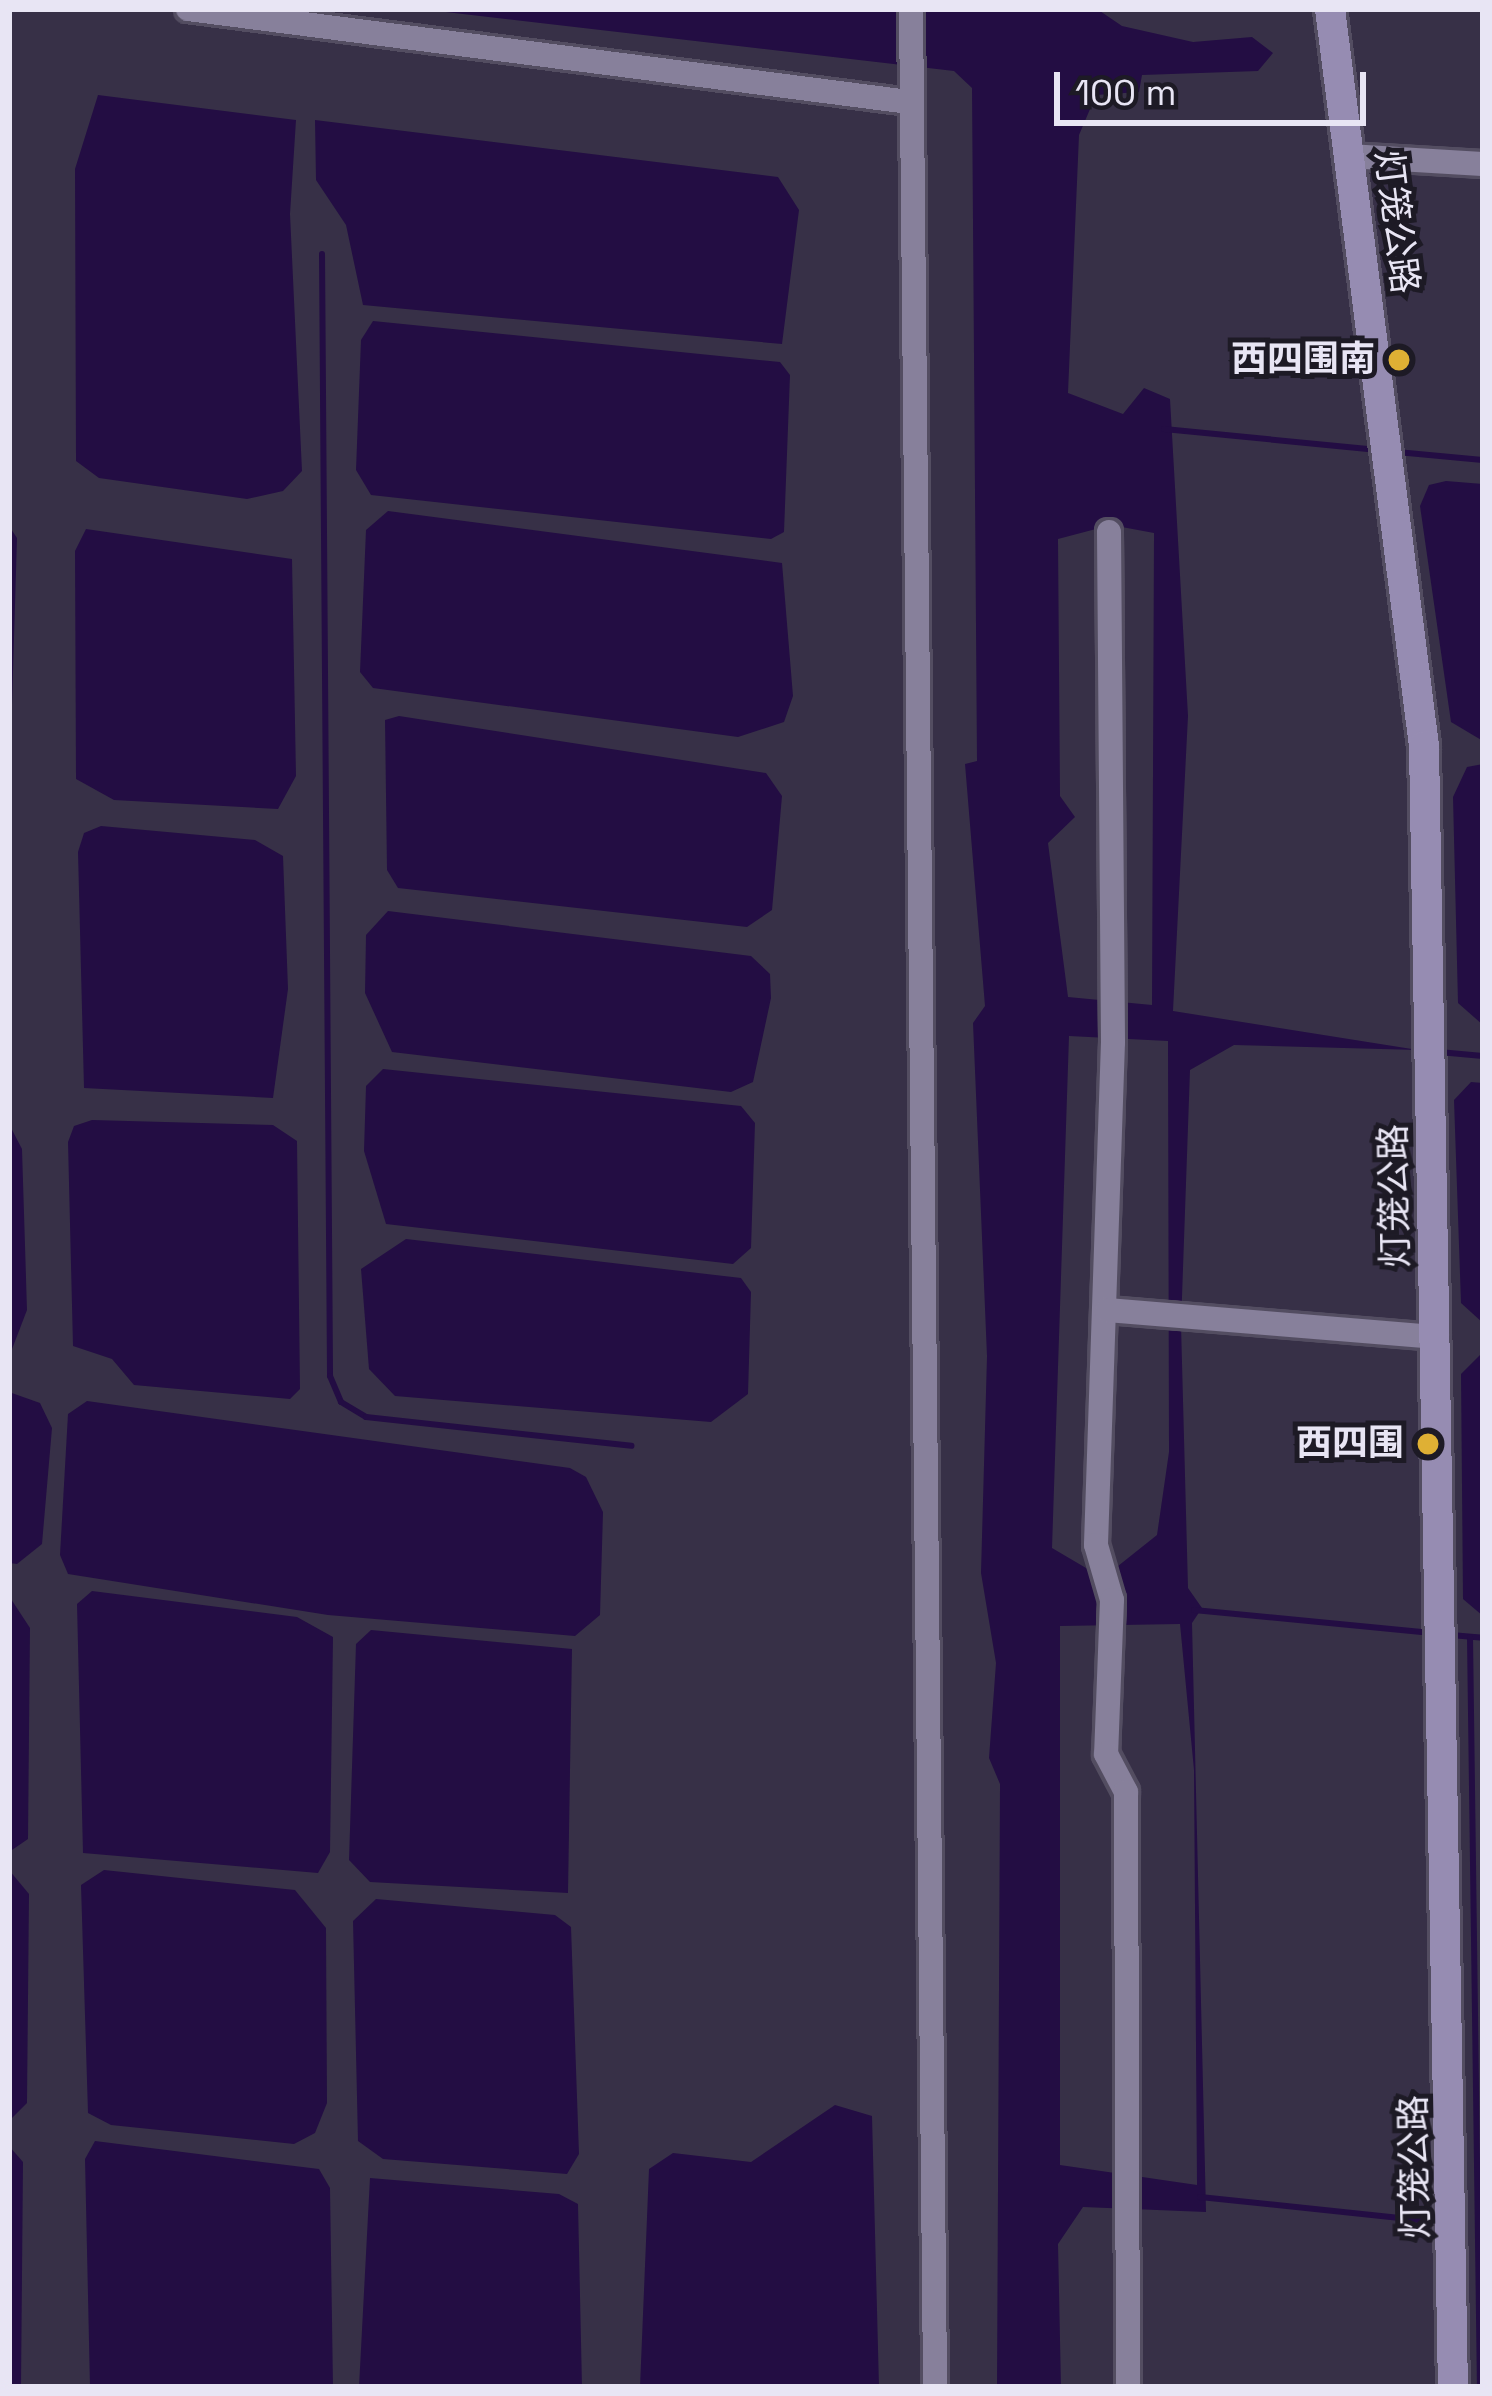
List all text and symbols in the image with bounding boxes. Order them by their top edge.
scale bar [1060,48,1372,122]
text: 100 m [1075,70,1176,116]
street label: 灯笼公路 [1366,148,1426,296]
place label: 西四围南 [1231,338,1375,382]
marker: 西四围南 [1386,347,1412,373]
street label: 灯笼公路 [1372,1124,1418,1268]
place label: 西四围 [1296,1422,1404,1466]
marker: 西四围 [1415,1431,1441,1457]
street label: 灯笼公路 [1392,2095,1438,2239]

